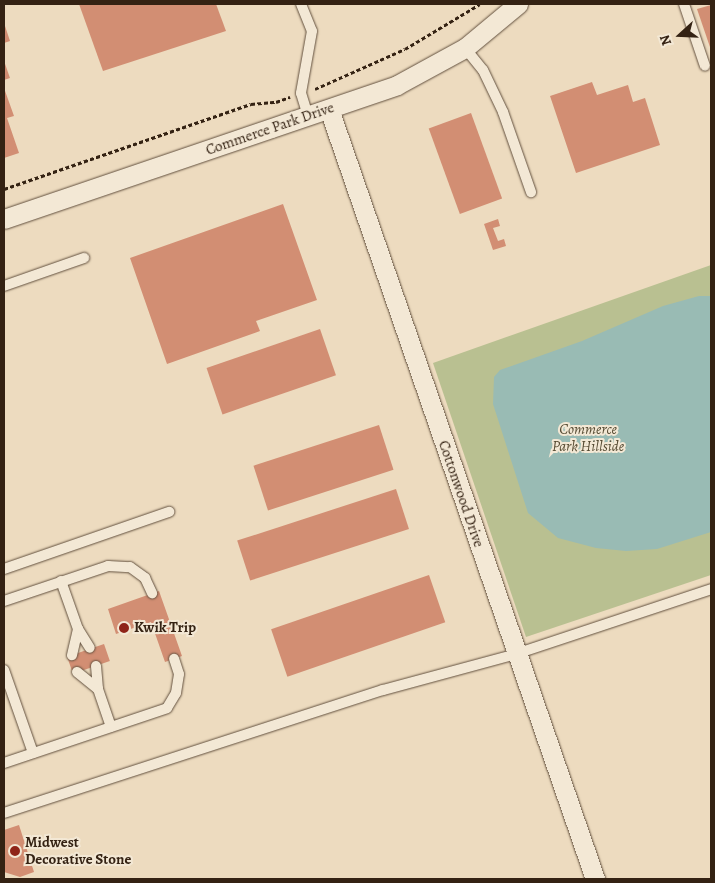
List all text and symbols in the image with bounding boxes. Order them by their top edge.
north arrow [655,10,705,60]
text: N [655,32,676,48]
street label: Commerce Park Drive [204,99,336,159]
park label: Commerce Park Hillside [552,420,624,455]
street label: Cottonwood Drive [434,438,488,550]
place label: Kwik Trip [134,619,196,637]
marker: Kwik Trip [118,622,130,634]
place label: Midwest Decorative Stone [25,833,131,868]
marker: Midwest Decorative Stone [9,845,21,857]

